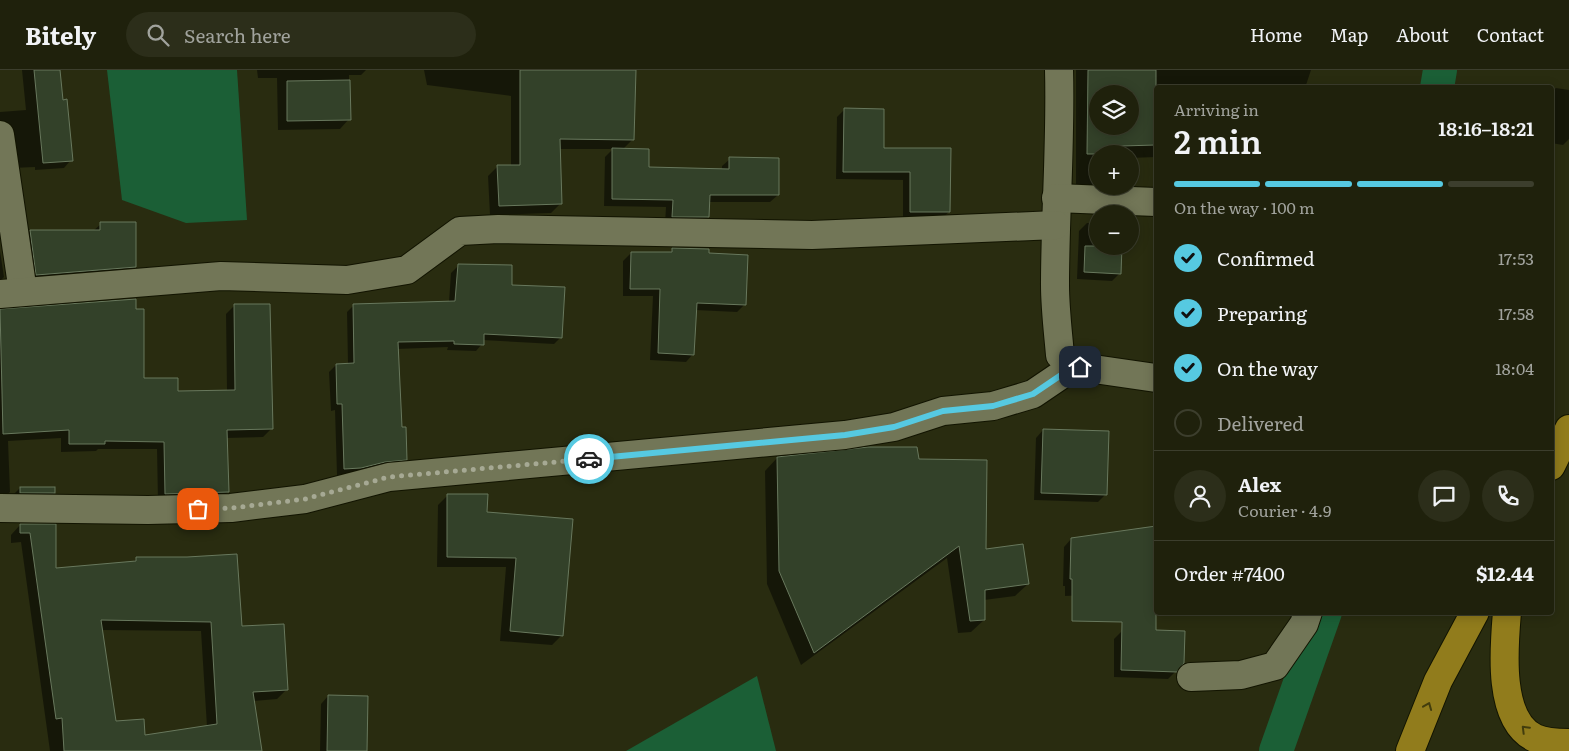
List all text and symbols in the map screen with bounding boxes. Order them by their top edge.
search box [126,12,476,57]
text: Bitely [25,17,96,52]
icon: search [144,21,172,49]
text: Search here [184,21,291,49]
text: Home [1250,21,1302,48]
text: Map [1330,21,1368,48]
text: About [1396,21,1449,48]
text: Contact [1477,21,1544,48]
map controls [1089,85,1139,255]
button: layers [1089,85,1139,135]
text: Arriving in [1174,97,1259,121]
text: 18:16–18:21 [1438,114,1534,142]
text: 2 min [1174,116,1262,164]
button: + [1089,145,1139,195]
text: On the way · 100 m [1174,195,1314,219]
button: − [1089,205,1139,255]
icon: check [1174,244,1202,272]
text: Confirmed [1217,244,1315,272]
text: 17:53 [1498,246,1534,270]
icon: check [1174,299,1202,327]
text: Preparing [1217,299,1307,327]
text: 17:58 [1498,301,1534,325]
pin [1059,346,1101,388]
icon: home [1066,353,1094,381]
icon: check [1174,354,1202,382]
text: On the way [1217,354,1318,382]
text: 18:04 [1495,356,1534,380]
text: Delivered [1217,409,1304,437]
courier [564,434,614,484]
icon: car [575,445,603,473]
button: person [1174,470,1226,522]
text: Alex [1238,470,1281,498]
button: chat [1418,470,1470,522]
button: phone [1482,470,1534,522]
pin [177,488,219,530]
icon: bag [184,495,212,523]
text: Courier · 4.9 [1238,498,1331,522]
text: Order #7400 [1174,559,1285,587]
text: $12.44 [1476,559,1534,587]
one-way arrow [1422,702,1432,711]
one-way arrow [1521,726,1530,735]

